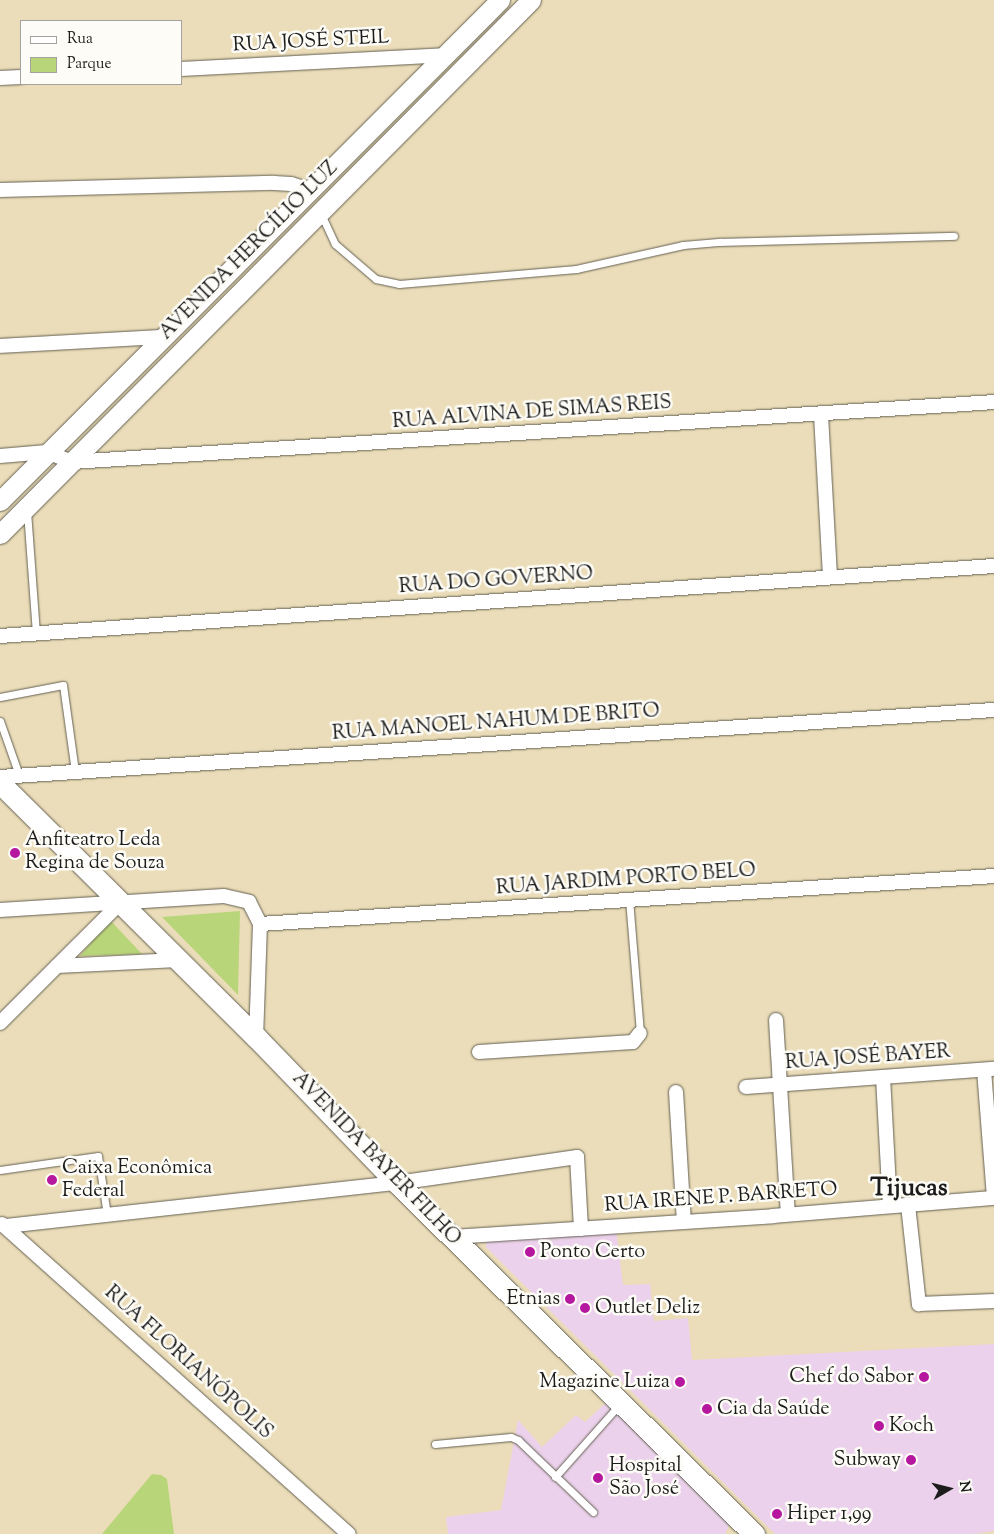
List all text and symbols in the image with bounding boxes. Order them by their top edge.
legend [20,20,182,85]
street label: RUA JOSÉ STEIL [232,26,390,58]
text: Rua [67,29,93,50]
text: Parque [67,54,111,75]
street label: AVENIDA HERCÍLIO LUZ [155,157,343,345]
street label: RUA ALVINA DE SIMAS REIS [392,391,672,435]
street label: RUA DO GOVERNO [398,562,594,600]
street label: RUA MANOEL NAHUM DE BRITO [331,700,661,746]
place label: Anfiteatro Leda Regina de Souza [25,829,165,876]
marker: Anfiteatro Leda Regina de Souza [9,847,21,859]
street label: RUA JARDIM PORTO BELO [495,859,757,901]
street label: RUA JOSÉ BAYER [784,1040,952,1076]
street label: AVENIDA BAYER FILHO [287,1067,465,1251]
place label: Caixa Econômica Federal [62,1156,212,1203]
marker: Caixa Econômica Federal [46,1174,58,1186]
district label: Tijucas [870,1174,948,1204]
street label: RUA IRENE P. BARRETO [604,1178,838,1218]
place label: Ponto Certo [540,1240,645,1264]
marker: Ponto Certo [524,1246,536,1258]
street label: RUA FLORIANÓPOLIS [99,1281,277,1445]
place label: Etnias [507,1287,560,1311]
marker: Etnias [564,1293,576,1305]
place label: Outlet Deliz [595,1296,700,1320]
marker: Outlet Deliz [579,1302,591,1314]
place label: Chef do Sabor [789,1365,914,1389]
place label: Magazine Luiza [539,1370,670,1394]
marker: Chef do Sabor [918,1371,930,1383]
marker: Magazine Luiza [674,1376,686,1388]
place label: Cia da Saúde [717,1397,830,1421]
marker: Cia da Saúde [701,1403,713,1415]
place label: Koch [889,1414,934,1438]
marker: Koch [873,1420,885,1432]
place label: Subway [834,1448,901,1472]
place label: Hospital São José [609,1454,682,1501]
marker: Subway [905,1454,917,1466]
north arrow [924,1464,974,1514]
marker: Hospital São José [591,1471,605,1485]
text: N [953,1480,975,1494]
place label: Hiper 1,99 [787,1502,871,1526]
marker: Hiper 1,99 [771,1508,783,1520]

